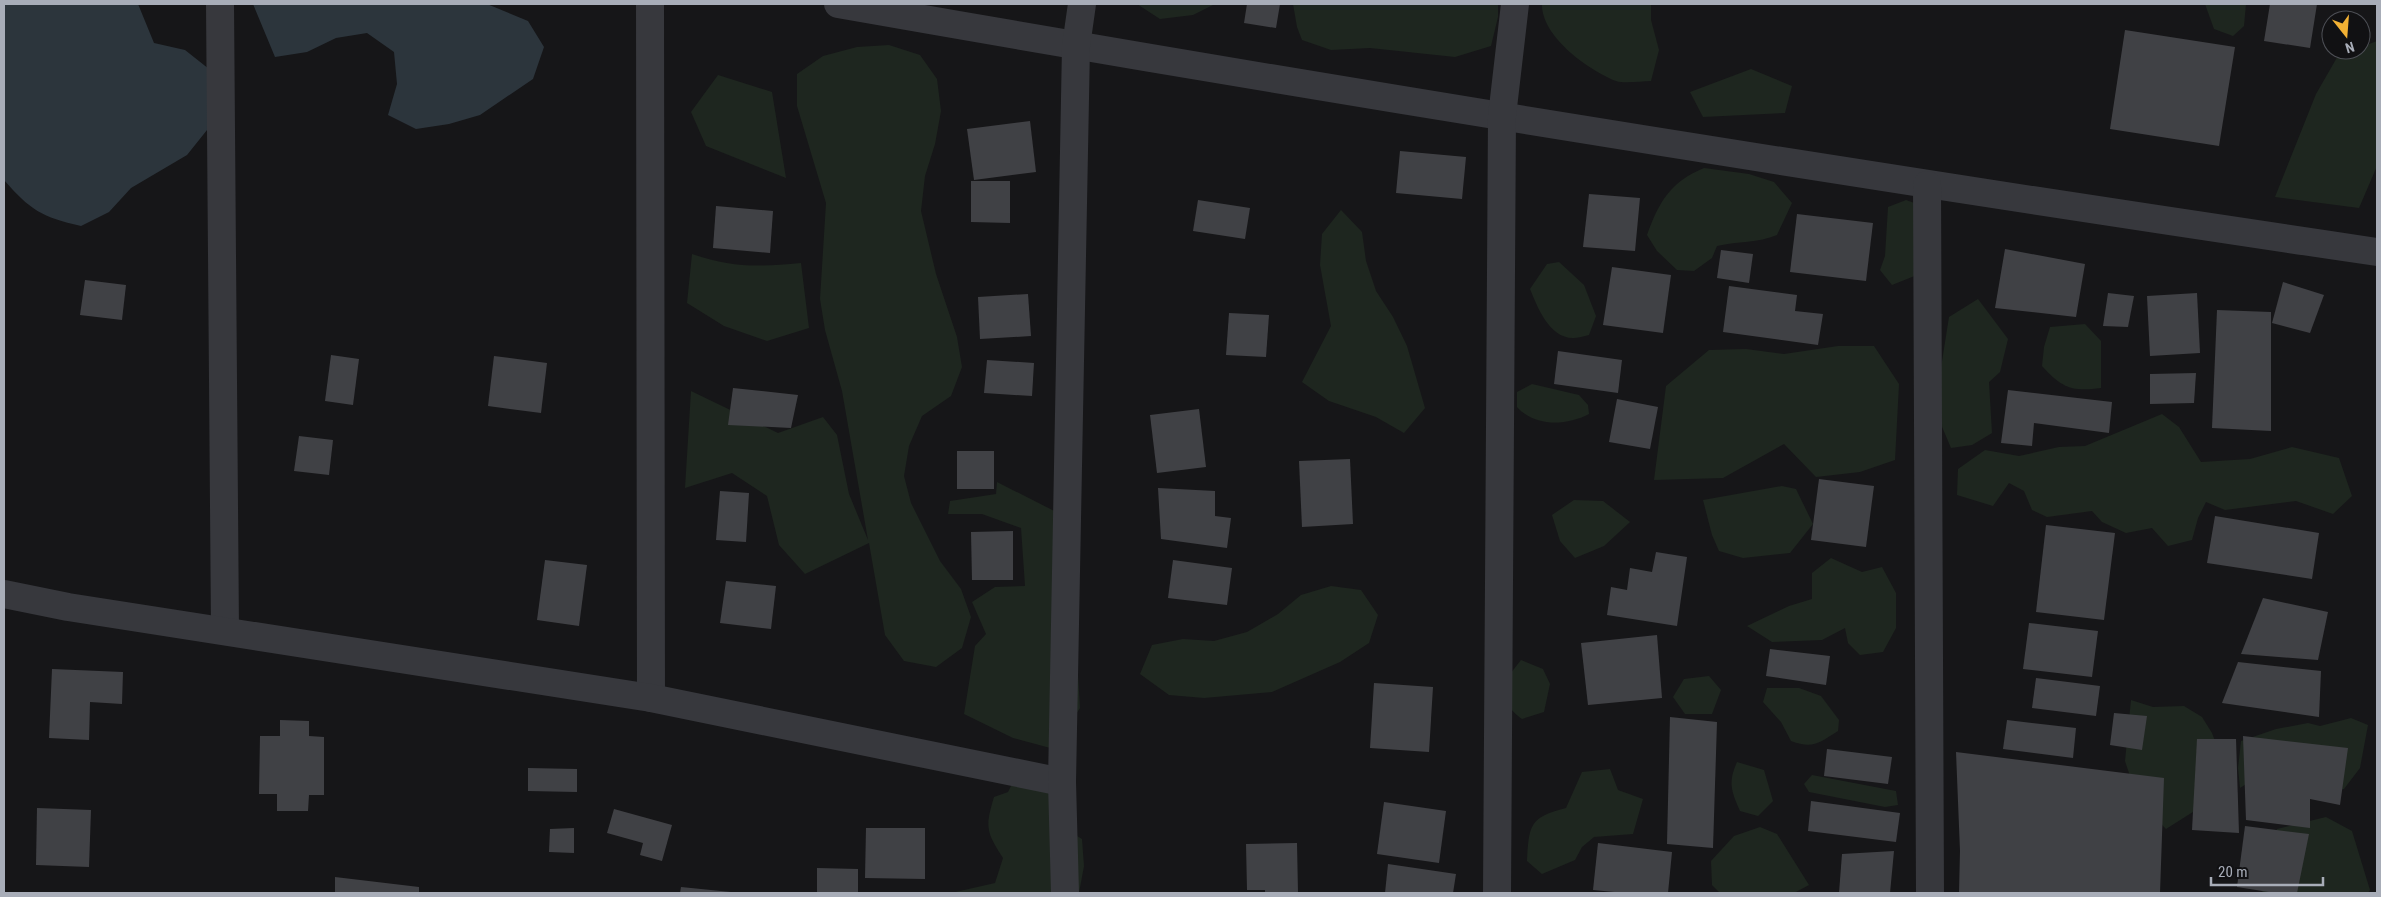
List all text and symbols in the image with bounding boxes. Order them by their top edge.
north arrow [2321,10,2371,60]
text: N [2343,39,2356,56]
scale bar [2211,854,2324,886]
text: 20 m [2218,863,2248,881]

